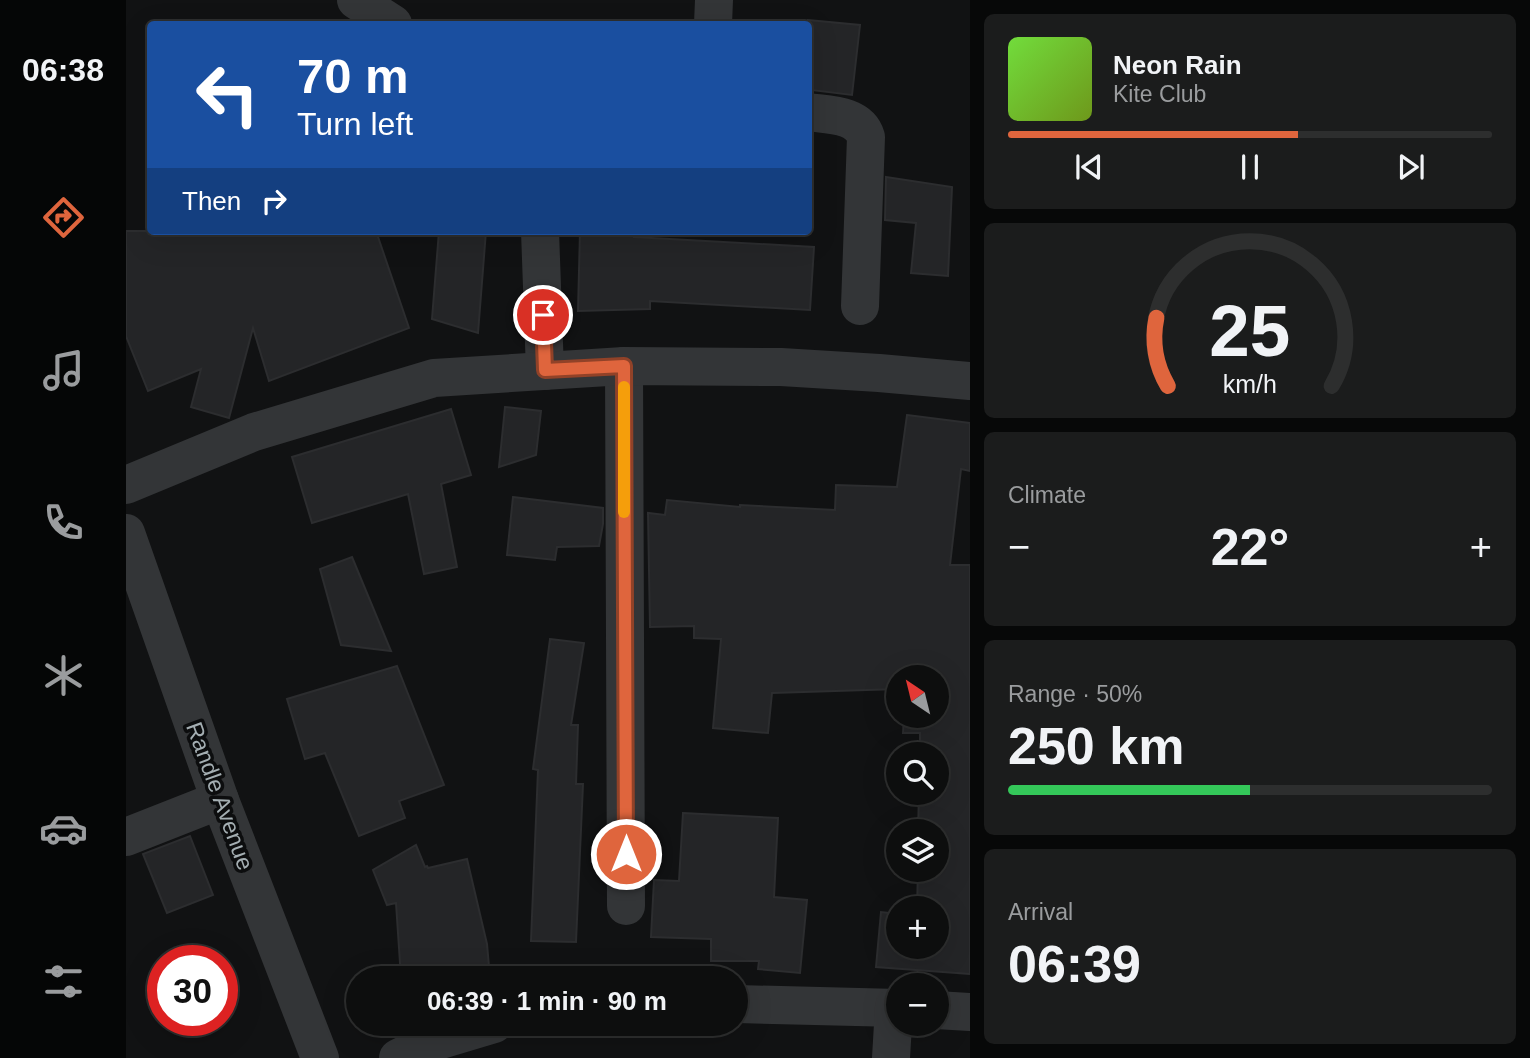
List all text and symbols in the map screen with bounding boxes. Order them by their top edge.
icon: left [182,49,273,140]
text: 70 m [297,49,409,103]
text: Neon Rain [1113,50,1242,80]
text: 06:38 [22,52,104,88]
text: Kite Club [1113,81,1206,107]
text: Turn left [297,106,413,142]
icon: previous [1070,148,1108,186]
icon: pause [1231,148,1269,186]
icon: next [1392,148,1430,186]
icon: right [255,182,293,220]
text: Then [182,186,241,216]
icon: directions [39,193,88,242]
pin [513,285,573,345]
text: 25 [1210,291,1290,372]
icon: arrive [524,296,562,334]
icon: music [39,346,88,395]
text: km/h [1223,370,1277,398]
text: Climate [1008,482,1086,508]
icon: phone [39,498,88,547]
text: 22° [1211,518,1289,576]
text: − [1008,526,1030,568]
text: + [1470,526,1492,568]
icon: climate [39,651,88,700]
north arrow [886,665,948,728]
map controls [886,665,949,1036]
text: Range · 50% [1008,681,1142,707]
text: 250 km [1008,717,1184,775]
street label: Randle Avenue [181,718,259,874]
button: search [886,742,949,805]
icon: car [39,804,88,853]
position arrow [589,817,663,891]
button: layers [886,819,949,882]
button: + [886,896,949,959]
text: Arrival [1008,899,1073,925]
text: 06:39 [1008,935,1141,993]
speed limit sign: 30 [147,945,238,1036]
icon: filters [39,957,88,1006]
button: − [886,973,949,1036]
text: 06:39 · 1 min · 90 m [427,986,667,1016]

